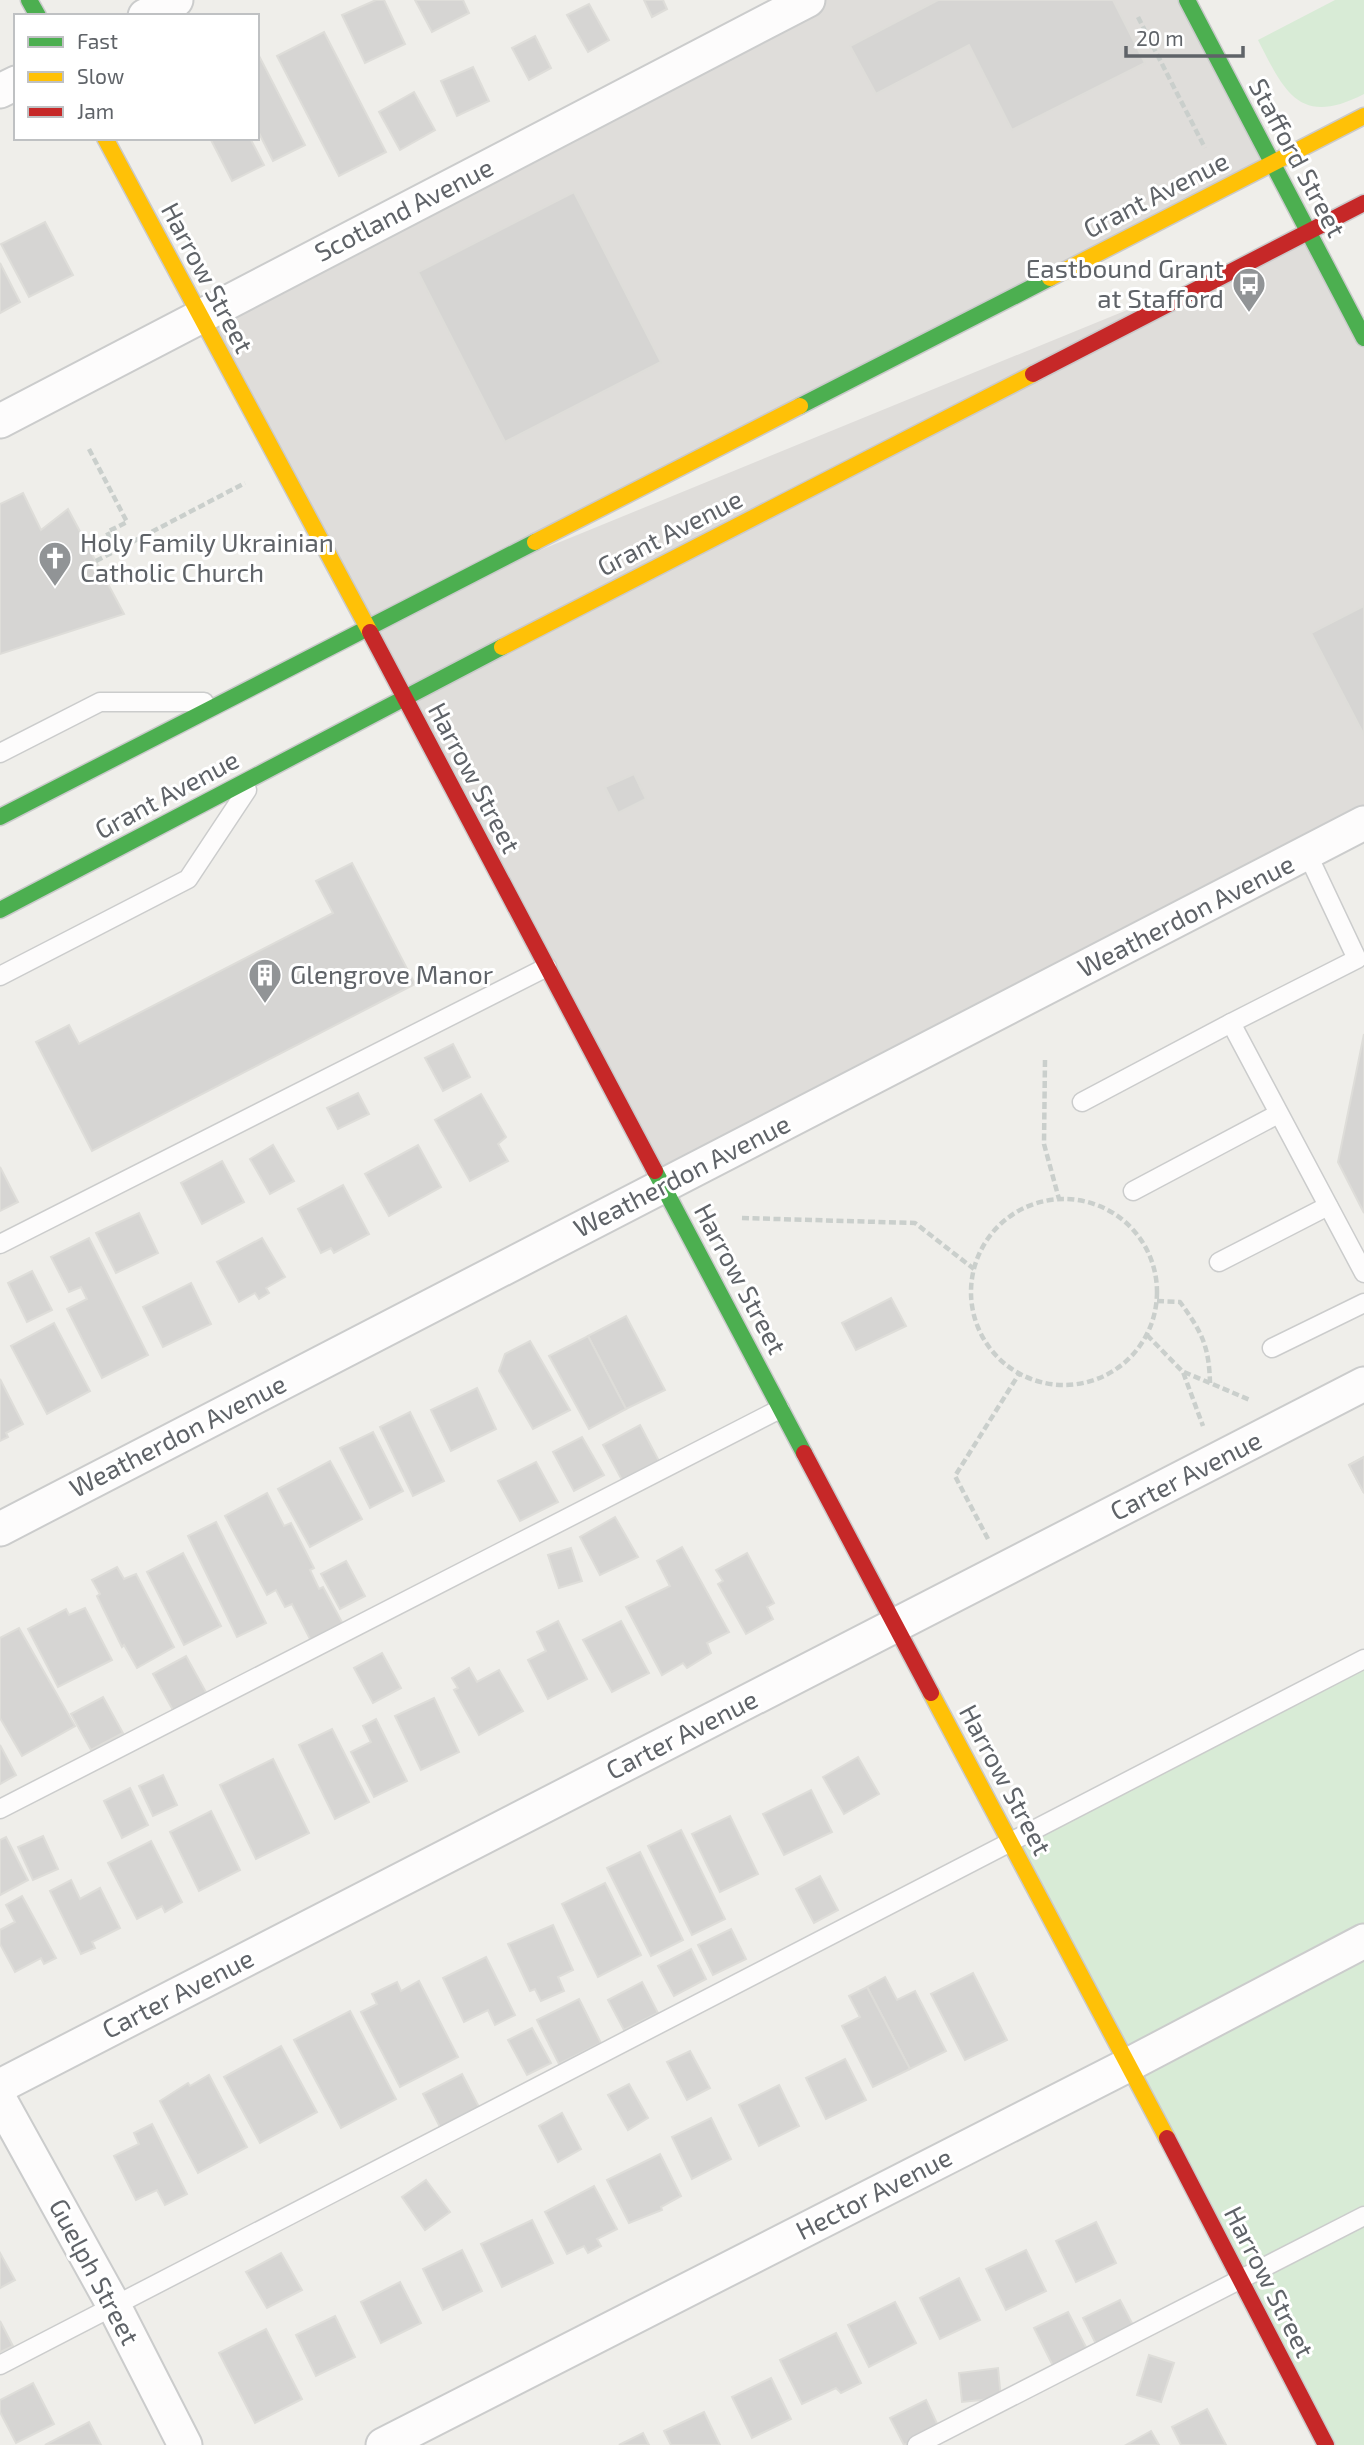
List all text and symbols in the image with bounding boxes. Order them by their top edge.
legend [14,14,259,140]
scale bar [1126,14,1243,58]
text: 20 m [1136,25,1184,50]
text: Fast [77,28,118,53]
text: Slow [77,63,124,88]
street label: Stafford Street [1244,73,1353,242]
text: Jam [77,98,114,123]
street label: Grant Avenue [1078,144,1233,243]
street label: Scotland Avenue [309,150,498,267]
street label: Harrow Street [156,197,261,358]
place label: Eastbound Grant at Stafford [1026,252,1224,313]
bus stop icon: Eastbound Grant at Stafford [1230,265,1268,314]
street label: Grant Avenue [592,482,747,581]
place label: Holy Family Ukrainian Catholic Church [80,526,334,587]
church icon: Holy Family Ukrainian Catholic Church [36,539,74,588]
street label: Harrow Street [423,697,528,858]
street label: Grant Avenue [89,743,243,845]
street label: Weatherdon Avenue [1072,847,1299,983]
building icon: Glengrove Manor [246,956,284,1005]
place label: Glengrove Manor [290,958,493,989]
street label: Weatherdon Avenue [568,1107,795,1243]
street label: Harrow Street [689,1198,794,1359]
street label: Weatherdon Avenue [64,1367,291,1503]
street label: Carter Avenue [1105,1423,1266,1526]
street label: Carter Avenue [601,1682,762,1785]
street label: Harrow Street [954,1699,1059,1860]
street label: Carter Avenue [97,1941,258,2044]
street label: Hector Avenue [790,2140,956,2245]
street label: Guelph Street [44,2193,147,2350]
street label: Harrow Street [1219,2200,1322,2362]

